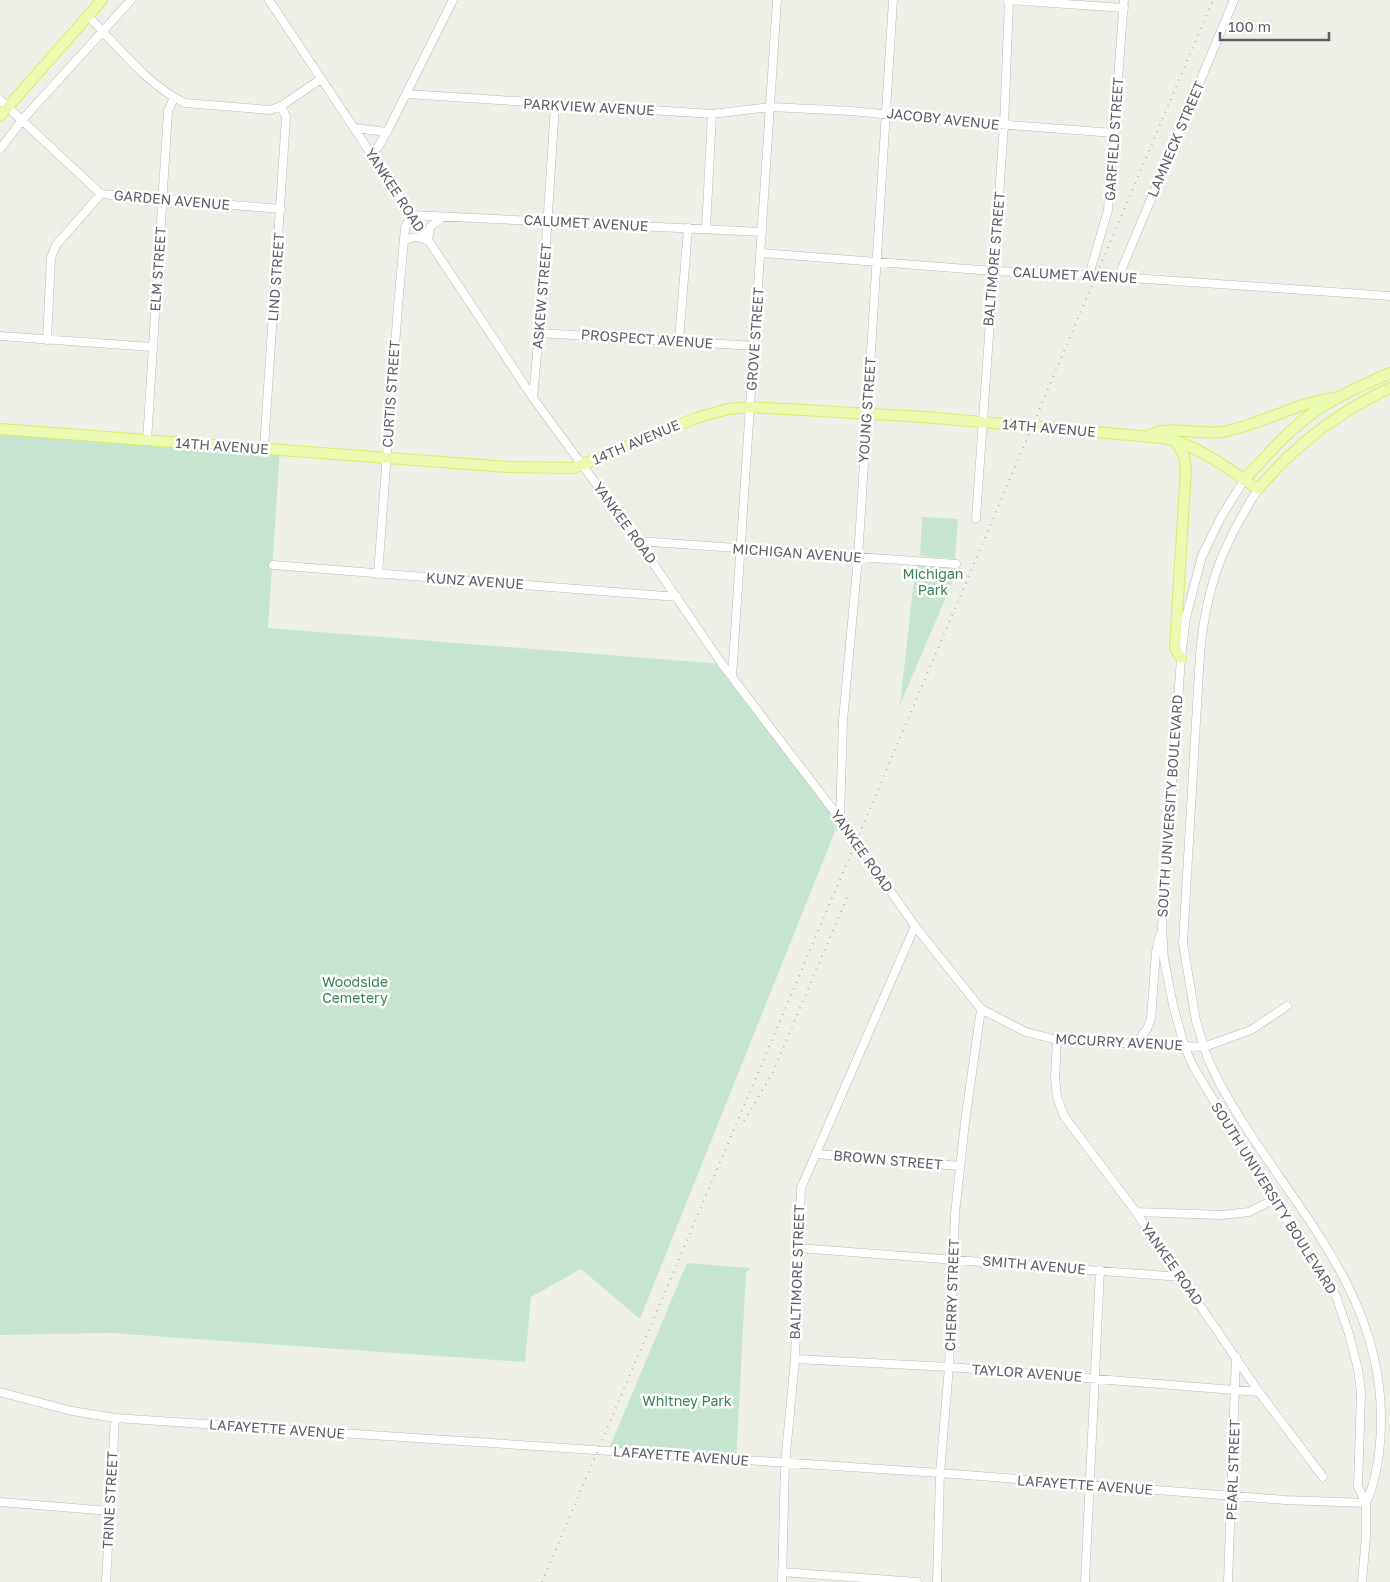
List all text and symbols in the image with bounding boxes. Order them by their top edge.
scale bar [1220,10,1329,42]
text: 100 m [1228,17,1271,35]
street label: GARFIELD STREET [1101,76,1126,201]
street label: LAMNECK STREET [1143,78,1208,199]
street label: PARKVIEW AVENUE [523,95,655,118]
street label: JACOBY AVENUE [886,104,1000,133]
street label: YANKEE ROAD [362,145,429,235]
street label: GARDEN AVENUE [113,186,231,213]
street label: BALTIMORE STREET [979,191,1008,327]
street label: CALUMET AVENUE [523,211,649,234]
street label: ELM STREET [146,226,169,312]
street label: LIND STREET [264,232,287,322]
street label: ASKEW STREET [528,242,555,350]
street label: CALUMET AVENUE [1012,263,1138,286]
street label: GROVE STREET [742,286,767,391]
street label: PROSPECT AVENUE [580,325,714,352]
street label: CURTIS STREET [378,339,403,448]
street label: YOUNG STREET [854,356,879,463]
street label: 14TH AVENUE [589,415,682,468]
street label: 14TH AVENUE [1002,415,1096,440]
street label: 14TH AVENUE [175,434,269,457]
street label: YANKEE ROAD [590,479,661,567]
street label: MICHIGAN AVENUE [732,540,862,565]
park label: Michigan Park [903,565,963,598]
street label: KUNZ AVENUE [426,569,524,592]
street label: SOUTH UNIVERSITY BOULEVARD [1153,694,1186,918]
street label: YANKEE ROAD [828,806,897,895]
park label: Woodside Cemetery [322,973,388,1006]
street label: MCCURRY AVENUE [1055,1030,1183,1053]
street label: SOUTH UNIVERSITY BOULEVARD [1208,1099,1341,1297]
street label: BROWN STREET [833,1146,944,1173]
street label: BALTIMORE STREET [786,1204,807,1340]
street label: YANKEE ROAD [1138,1219,1207,1308]
street label: CHERRY STREET [941,1238,962,1352]
street label: SMITH AVENUE [982,1252,1086,1277]
street label: TAYLOR AVENUE [971,1360,1083,1385]
park label: Whitney Park [642,1392,732,1409]
street label: LAFAYETTE AVENUE [208,1415,346,1442]
street label: PEARL STREET [1222,1419,1243,1521]
street label: LAFAYETTE AVENUE [612,1442,750,1469]
street label: TRINE STREET [98,1450,121,1549]
street label: LAFAYETTE AVENUE [1016,1471,1154,1498]

